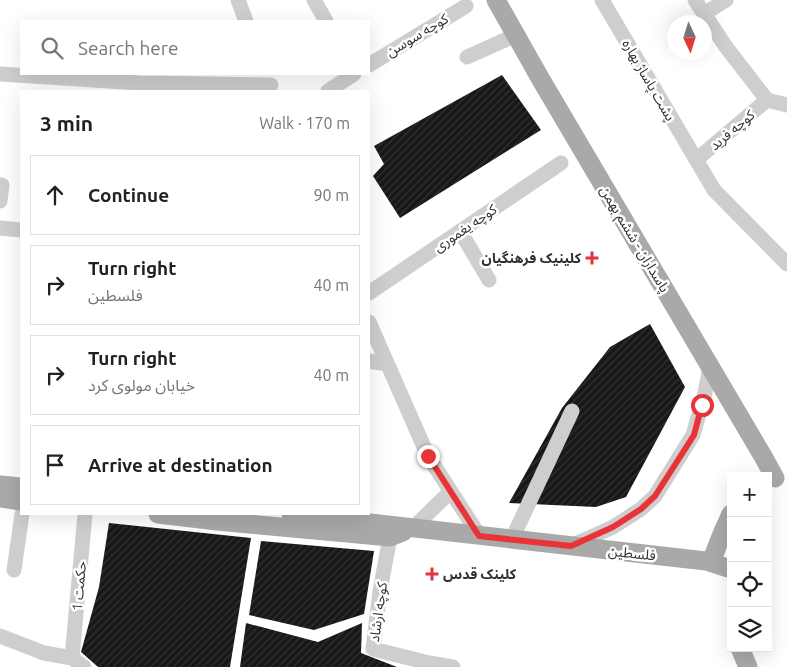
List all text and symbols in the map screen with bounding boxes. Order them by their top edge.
street label: کوچه سوسن [383,10,452,61]
north arrow [667,15,712,60]
search box [20,20,370,75]
icon: search [38,34,66,62]
street label: پشت پاساژ بهاره [617,36,679,125]
text: Search here [78,37,178,59]
street label: کوچه فرید [706,106,759,155]
text: 3 min [40,111,93,135]
text: Walk · 170 m [259,114,350,132]
icon: ahead [41,181,69,209]
street label: پاسداران - ششم بهمن [594,183,673,297]
text: Continue [88,184,169,206]
text: 90 m [313,186,349,204]
street label: کوچه یغموری [430,201,501,257]
place label: کلینیک فرهنگیان [482,250,582,267]
marker: کلینیک فرهنگیان [585,251,599,265]
text: Turn right [88,257,176,279]
icon: right [41,271,69,299]
text: 40 m [313,276,349,294]
text: فلسطین [88,286,143,304]
text: Turn right [88,347,176,369]
icon: right [41,361,69,389]
text: 40 m [313,366,349,384]
text: خیابان مولوی کرد [88,376,195,394]
route start [691,394,714,417]
route end [417,445,440,468]
icon: arrive [41,451,69,479]
text: Arrive at destination [88,454,273,476]
map controls [727,472,772,652]
button: + [727,472,772,517]
button: − [727,517,772,562]
street label: فلسطین [607,543,657,564]
street label: حکمت 1 [69,560,89,612]
button: locate [727,562,772,607]
place label: کلینک قدس [443,566,517,582]
marker: کلینک قدس [425,567,439,581]
street label: کوچه ارشاد [366,581,392,643]
button: layers [727,607,772,652]

